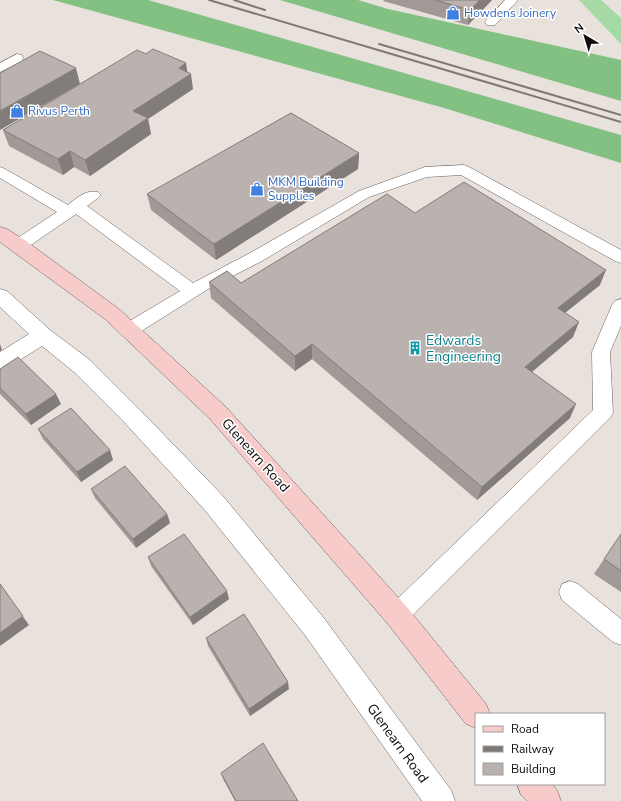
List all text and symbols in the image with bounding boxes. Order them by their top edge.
shop icon: Howdens Joinery [445,5,461,21]
place label: Howdens Joinery [464,5,557,21]
north arrow [565,16,605,56]
text: N [571,20,587,37]
shop icon: Rivus Perth [9,103,25,119]
place label: Rivus Perth [28,103,90,119]
place label: MKM Building Supplies [268,174,344,204]
shop icon: MKM Building Supplies [249,181,265,197]
place label: Edwards Engineering [426,331,501,366]
building icon: Edwards Engineering [407,340,423,356]
street label: Glenearn Road [217,414,294,496]
street label: Glenearn Road [362,700,433,787]
legend [475,713,605,785]
text: Road [511,721,539,737]
text: Railway [511,741,555,757]
text: Building [511,761,556,777]

